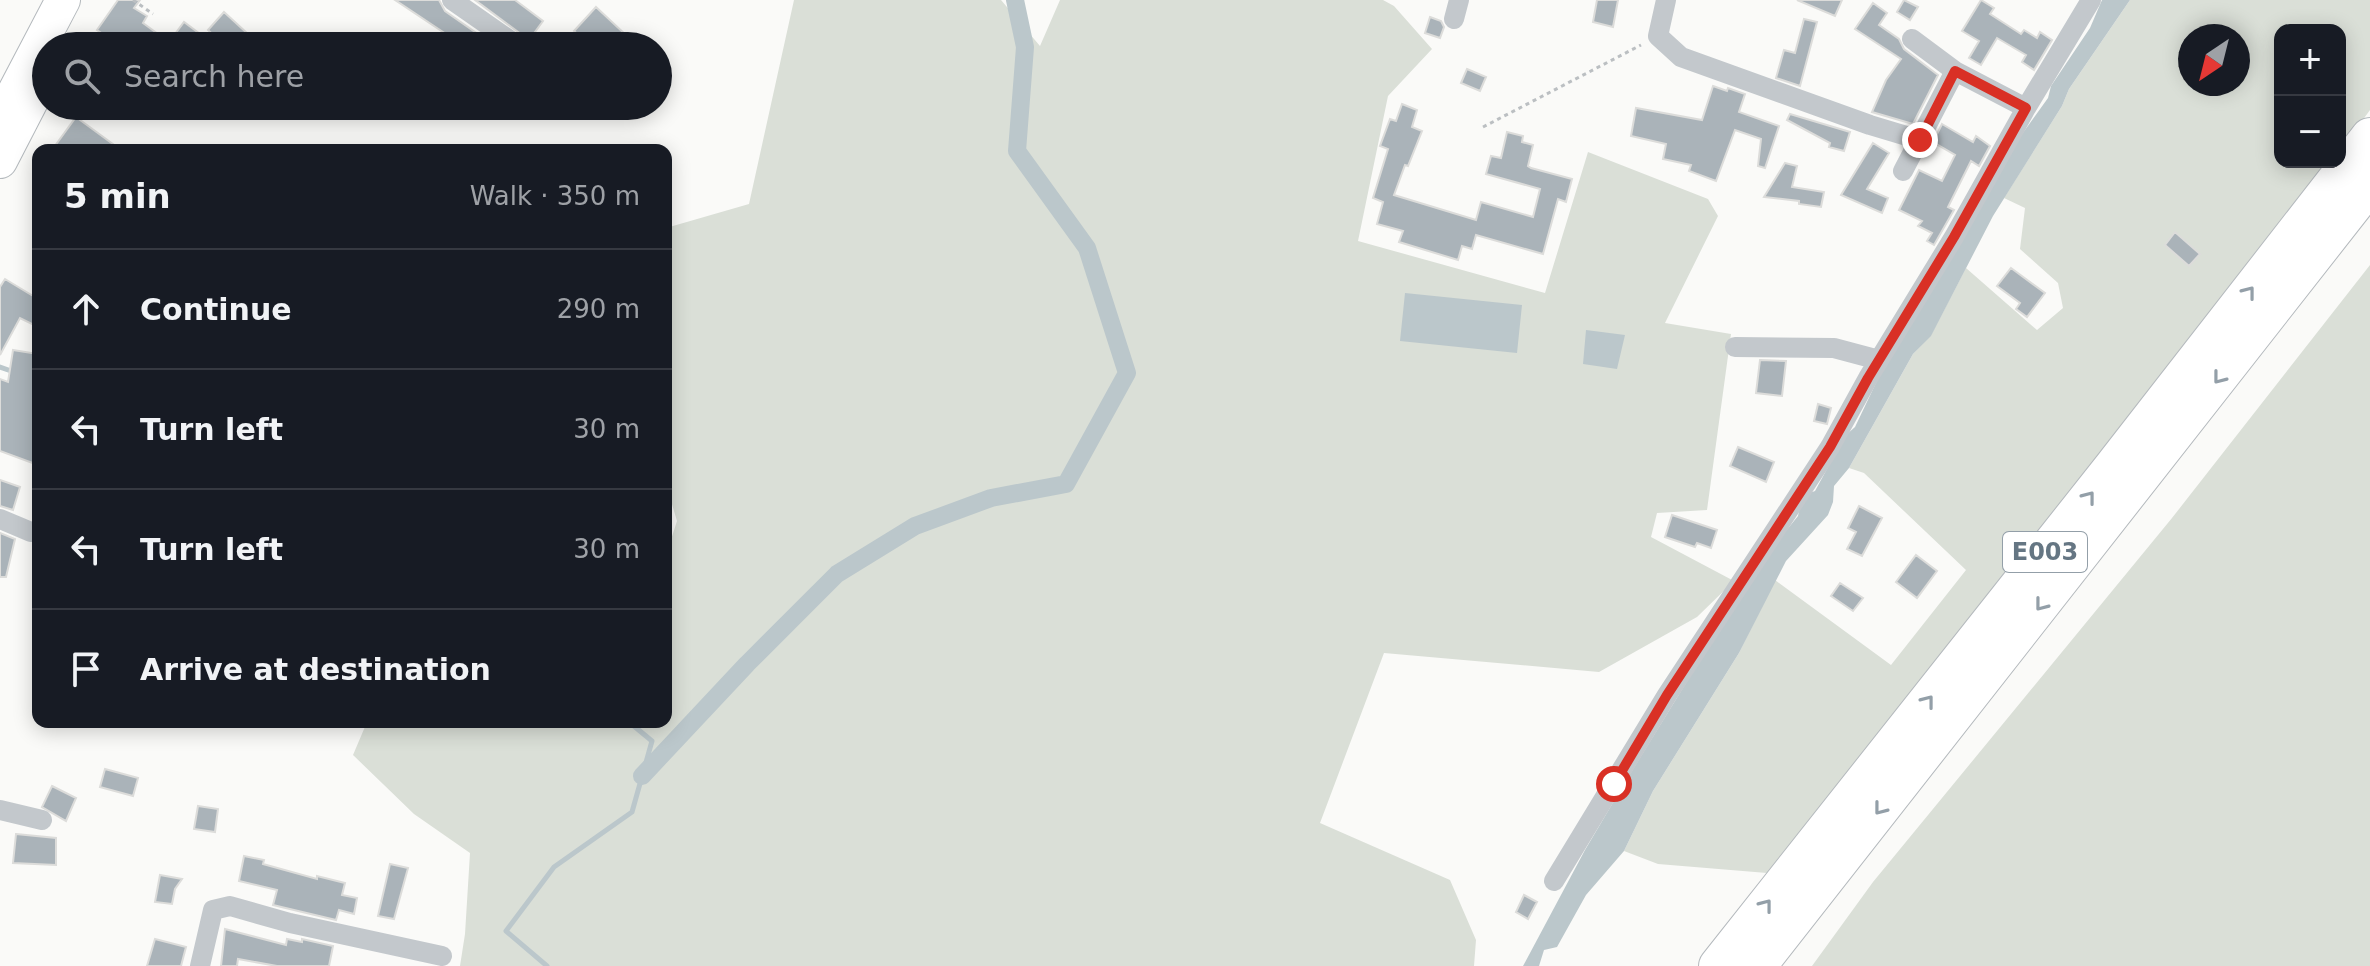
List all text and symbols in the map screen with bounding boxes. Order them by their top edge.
north arrow [2178,24,2250,96]
map controls [2274,24,2346,168]
button: + [2274,24,2346,96]
search box [32,32,672,120]
icon: search [60,54,104,98]
text: Search here [124,59,304,94]
button: − [2274,96,2346,168]
route end [1902,122,1938,158]
text: 5 min [64,176,171,216]
text: Walk · 350 m [470,181,640,211]
icon: ahead [64,287,108,331]
one-way arrow [2239,287,2254,301]
text: Continue [140,292,292,327]
text: 290 m [557,294,640,324]
one-way arrow [2214,369,2228,384]
icon: left [64,407,108,451]
text: Turn left [140,412,283,447]
text: 30 m [573,414,640,444]
one-way arrow [2079,492,2094,506]
icon: left [64,527,108,571]
text: Turn left [140,532,283,567]
road number: E003 [2003,532,2087,572]
text: 30 m [573,534,640,564]
one-way arrow [2037,596,2051,611]
icon: arrive [64,647,108,691]
text: Arrive at destination [140,652,491,687]
one-way arrow [1918,696,1933,710]
route start [1596,766,1632,802]
one-way arrow [1876,800,1890,815]
one-way arrow [1757,899,1771,914]

